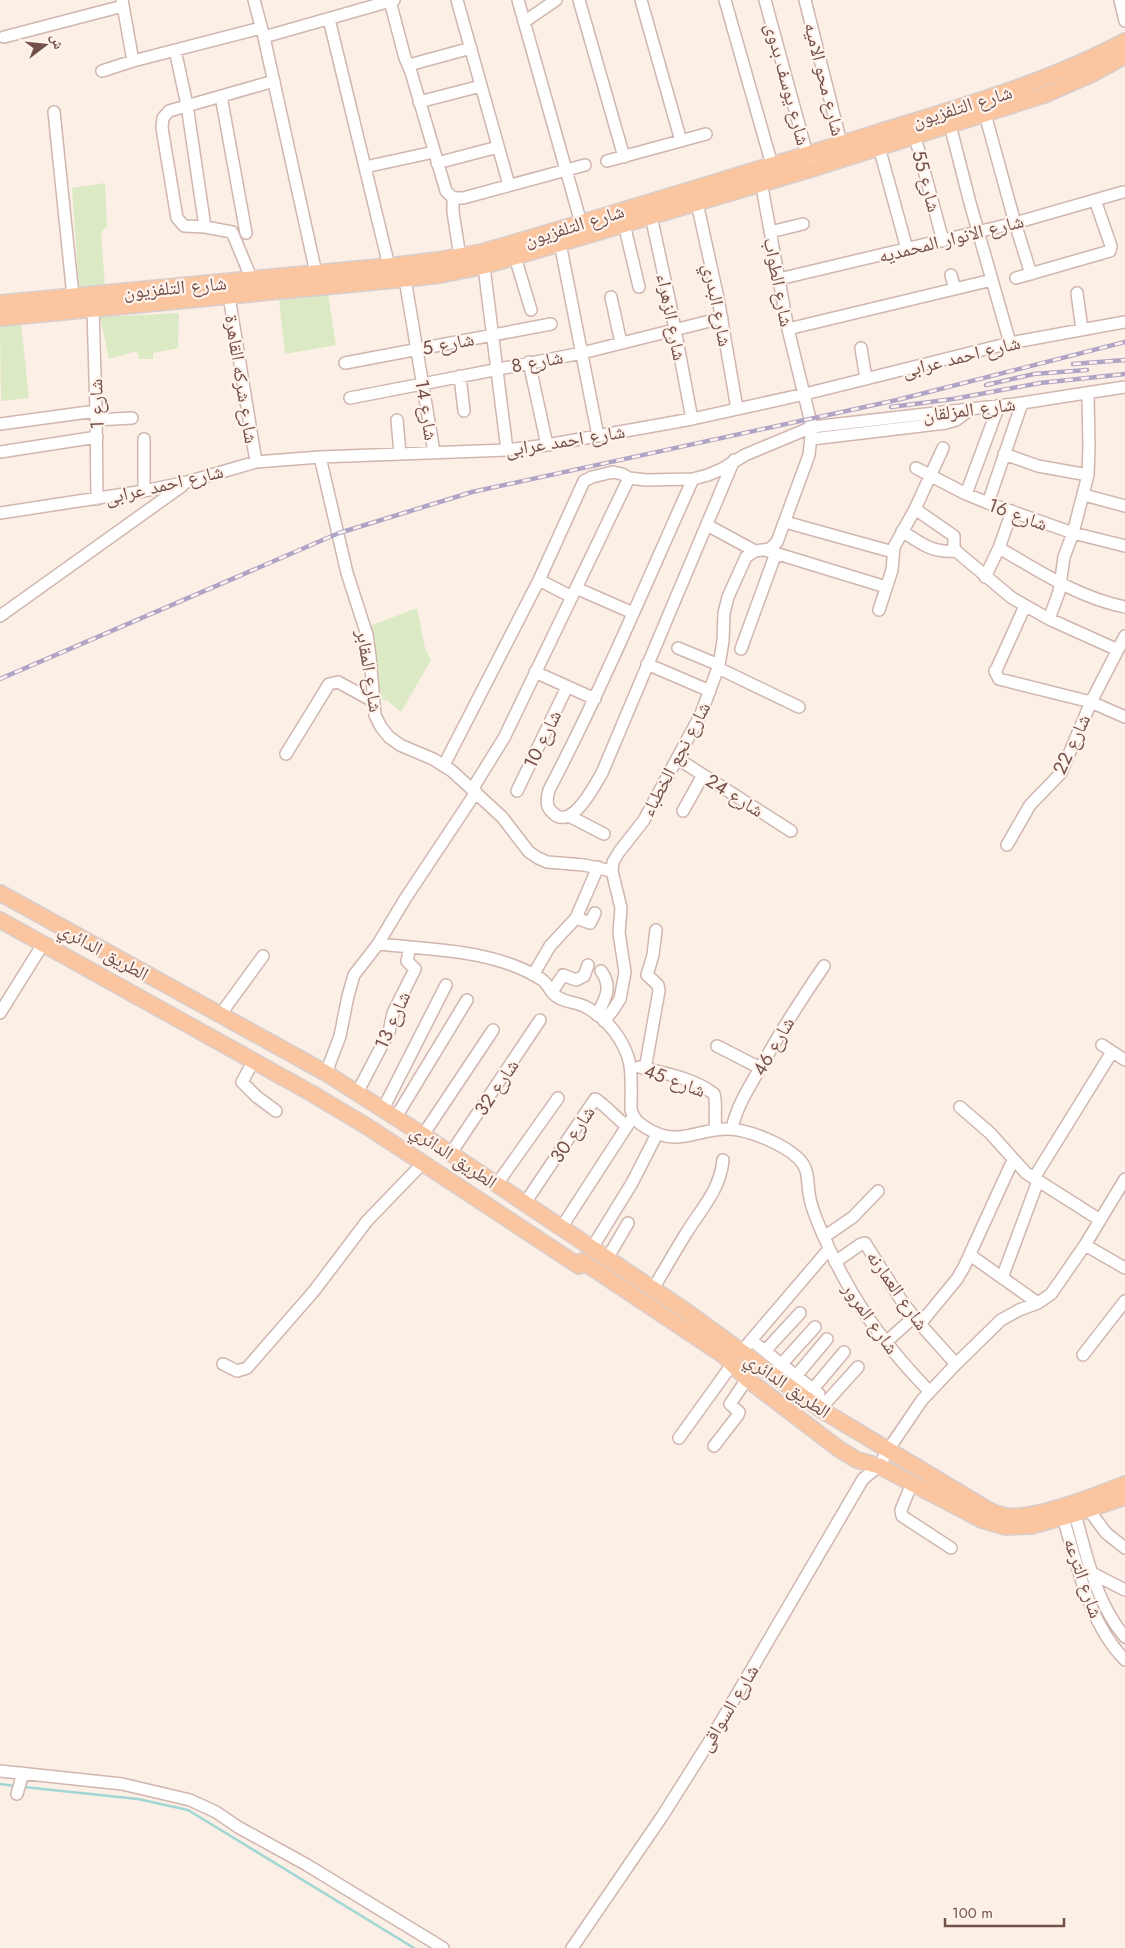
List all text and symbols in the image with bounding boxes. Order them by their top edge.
street label: شارع محو الاميه [797,19,852,139]
north arrow [20,20,70,70]
street label: شارع يوسف بدوى [758,20,817,148]
text: ش [46,32,69,51]
street label: شارع التلفزيون [909,78,1016,135]
street label: شارع 55 [905,147,948,215]
street label: شارع التلفزيون [521,197,628,254]
street label: شارع الانوار المحمديه [876,207,1027,270]
street label: شارع الطواب [757,235,800,329]
street label: شارع البدري [694,261,739,349]
street label: شارع التلفزيون [122,270,228,305]
street label: شارع الزهراء [650,271,693,363]
street label: شارع شركه القاهرة [218,313,265,445]
street label: شارع 5 [420,325,476,362]
street label: شارع احمد عرابى [899,329,1023,384]
street label: شارع 8 [509,343,565,380]
street label: شارع 1 [82,378,111,430]
street label: شارع 14 [408,378,445,443]
street label: شارع المزلقان [921,390,1017,429]
street label: شارع احمد عرابى [503,418,627,463]
street label: شارع احمد عرابى [102,458,226,511]
street label: شارع 16 [984,491,1051,538]
street label: شارع المقابر [350,627,389,714]
street label: شارع نجع الخطباء [634,697,717,821]
street label: شارع 10 [517,706,568,773]
street label: شارع 22 [1046,710,1097,779]
street label: شارع 24 [701,767,769,824]
street label: الطريق الدائري [53,916,154,989]
street label: شارع 13 [368,987,417,1053]
street label: شارع 46 [746,1012,801,1081]
street label: شارع 32 [468,1054,525,1121]
street label: شارع 45 [640,1057,709,1104]
street label: شارع 30 [543,1100,601,1168]
street label: الطريق الدائري [404,1117,502,1197]
street label: شارع العمارنه [860,1245,935,1336]
street label: شارع المرور [835,1276,905,1360]
street label: الطريق الدائري [738,1346,836,1426]
street label: شارع الترعه [1057,1534,1110,1622]
street label: شارع السواقى [692,1660,765,1757]
scale bar [945,1896,1064,1928]
text: 100 m [952,1902,993,1924]

